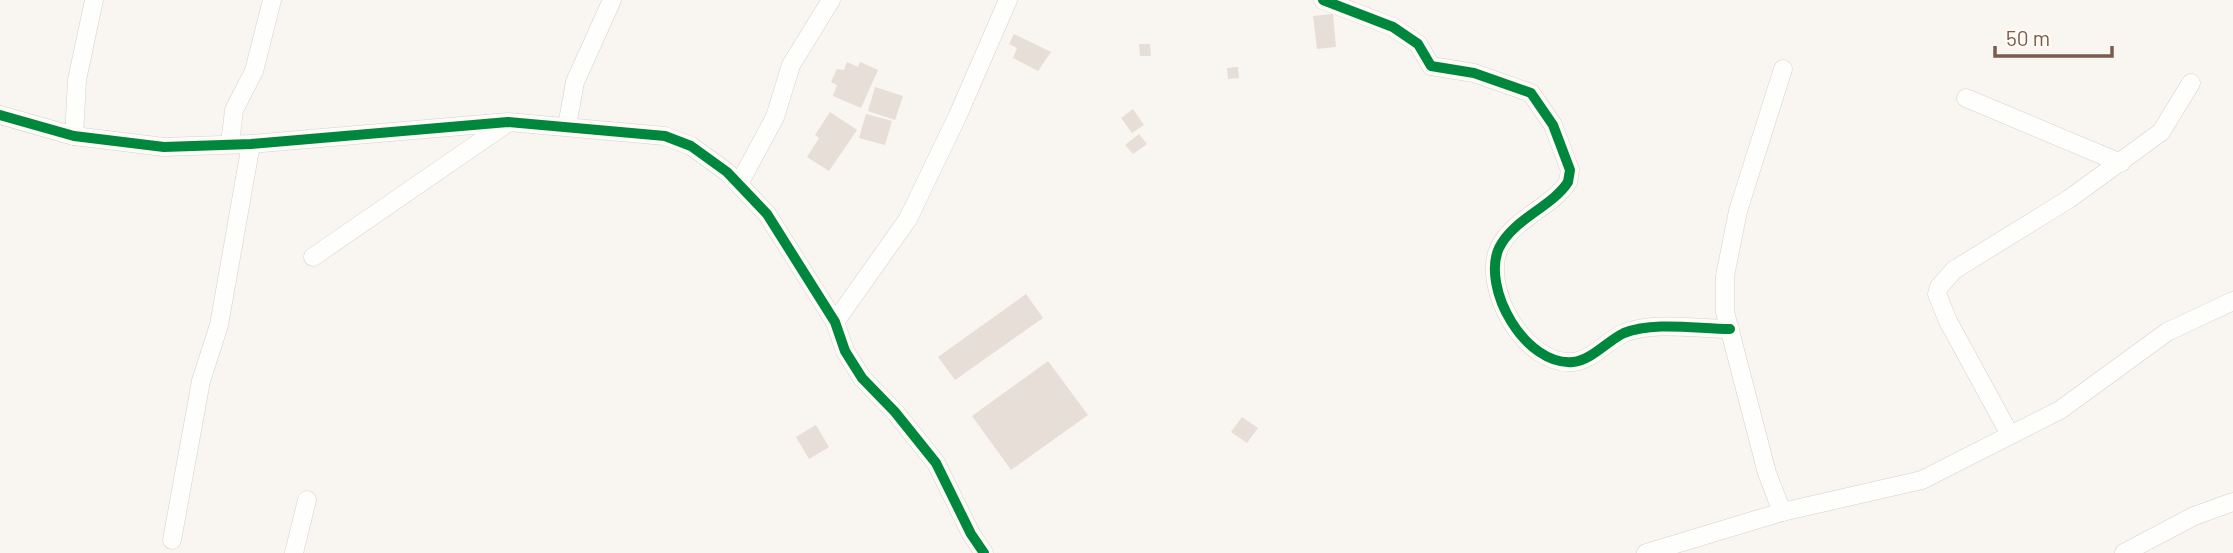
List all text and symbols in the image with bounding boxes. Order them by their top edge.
scale bar [1995,14,2112,58]
text: 50 m [2006,25,2050,50]

